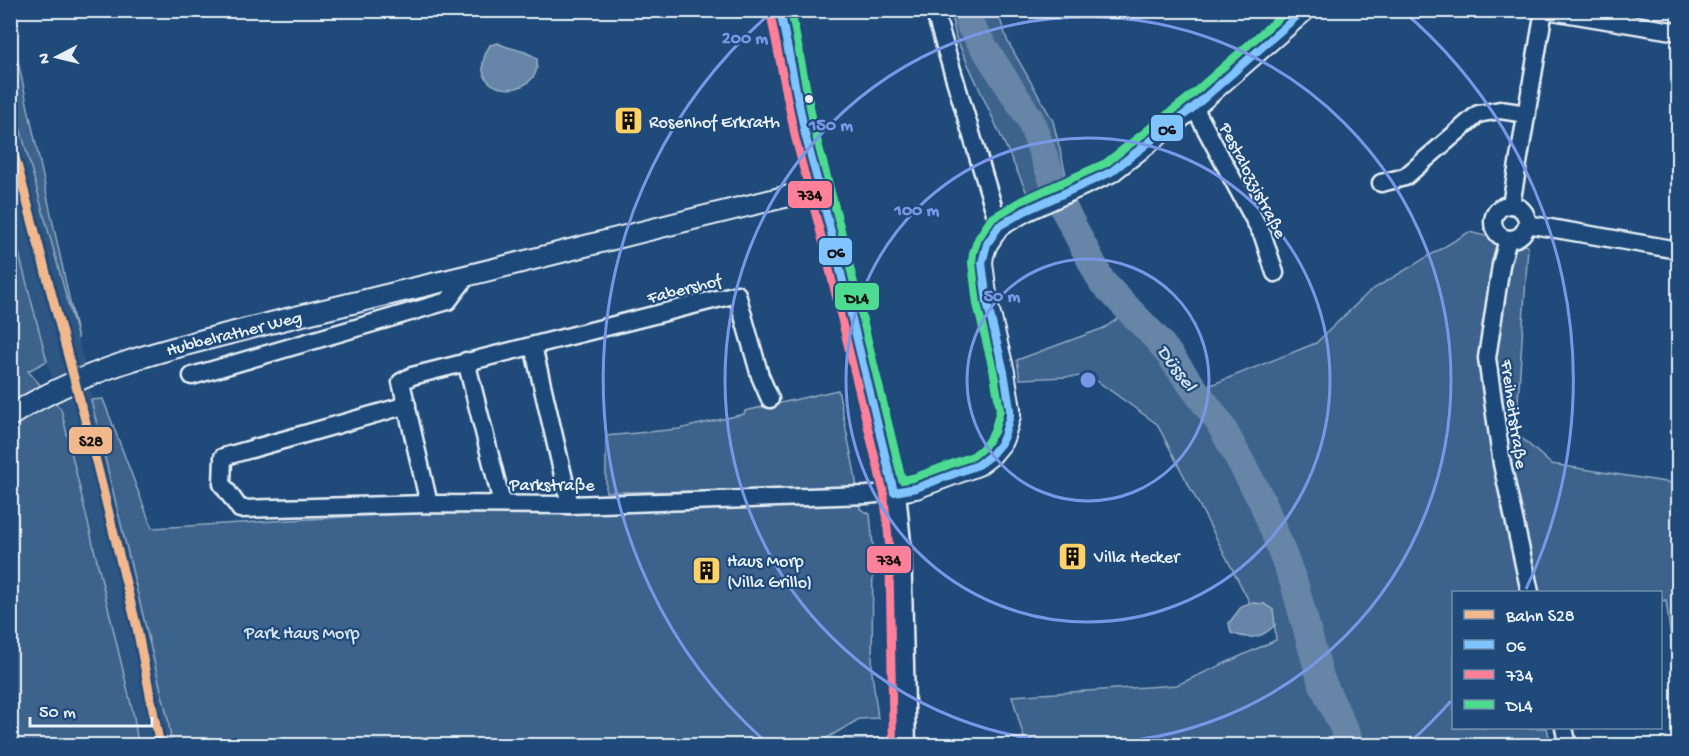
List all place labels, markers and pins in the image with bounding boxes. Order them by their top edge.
unlabelled marker [803,93,815,105]
building icon: Rosenhof Erkrath [612,105,644,137]
place label: Rosenhof Erkrath [649,113,780,134]
centre of rings [1078,370,1098,390]
building icon: Villa Hecker [1057,540,1089,572]
place label: Villa Hecker [1093,548,1181,569]
place label: Haus Morp (Villa Grillo) [727,552,812,594]
building icon: Haus Morp (Villa Grillo) [690,554,722,586]

